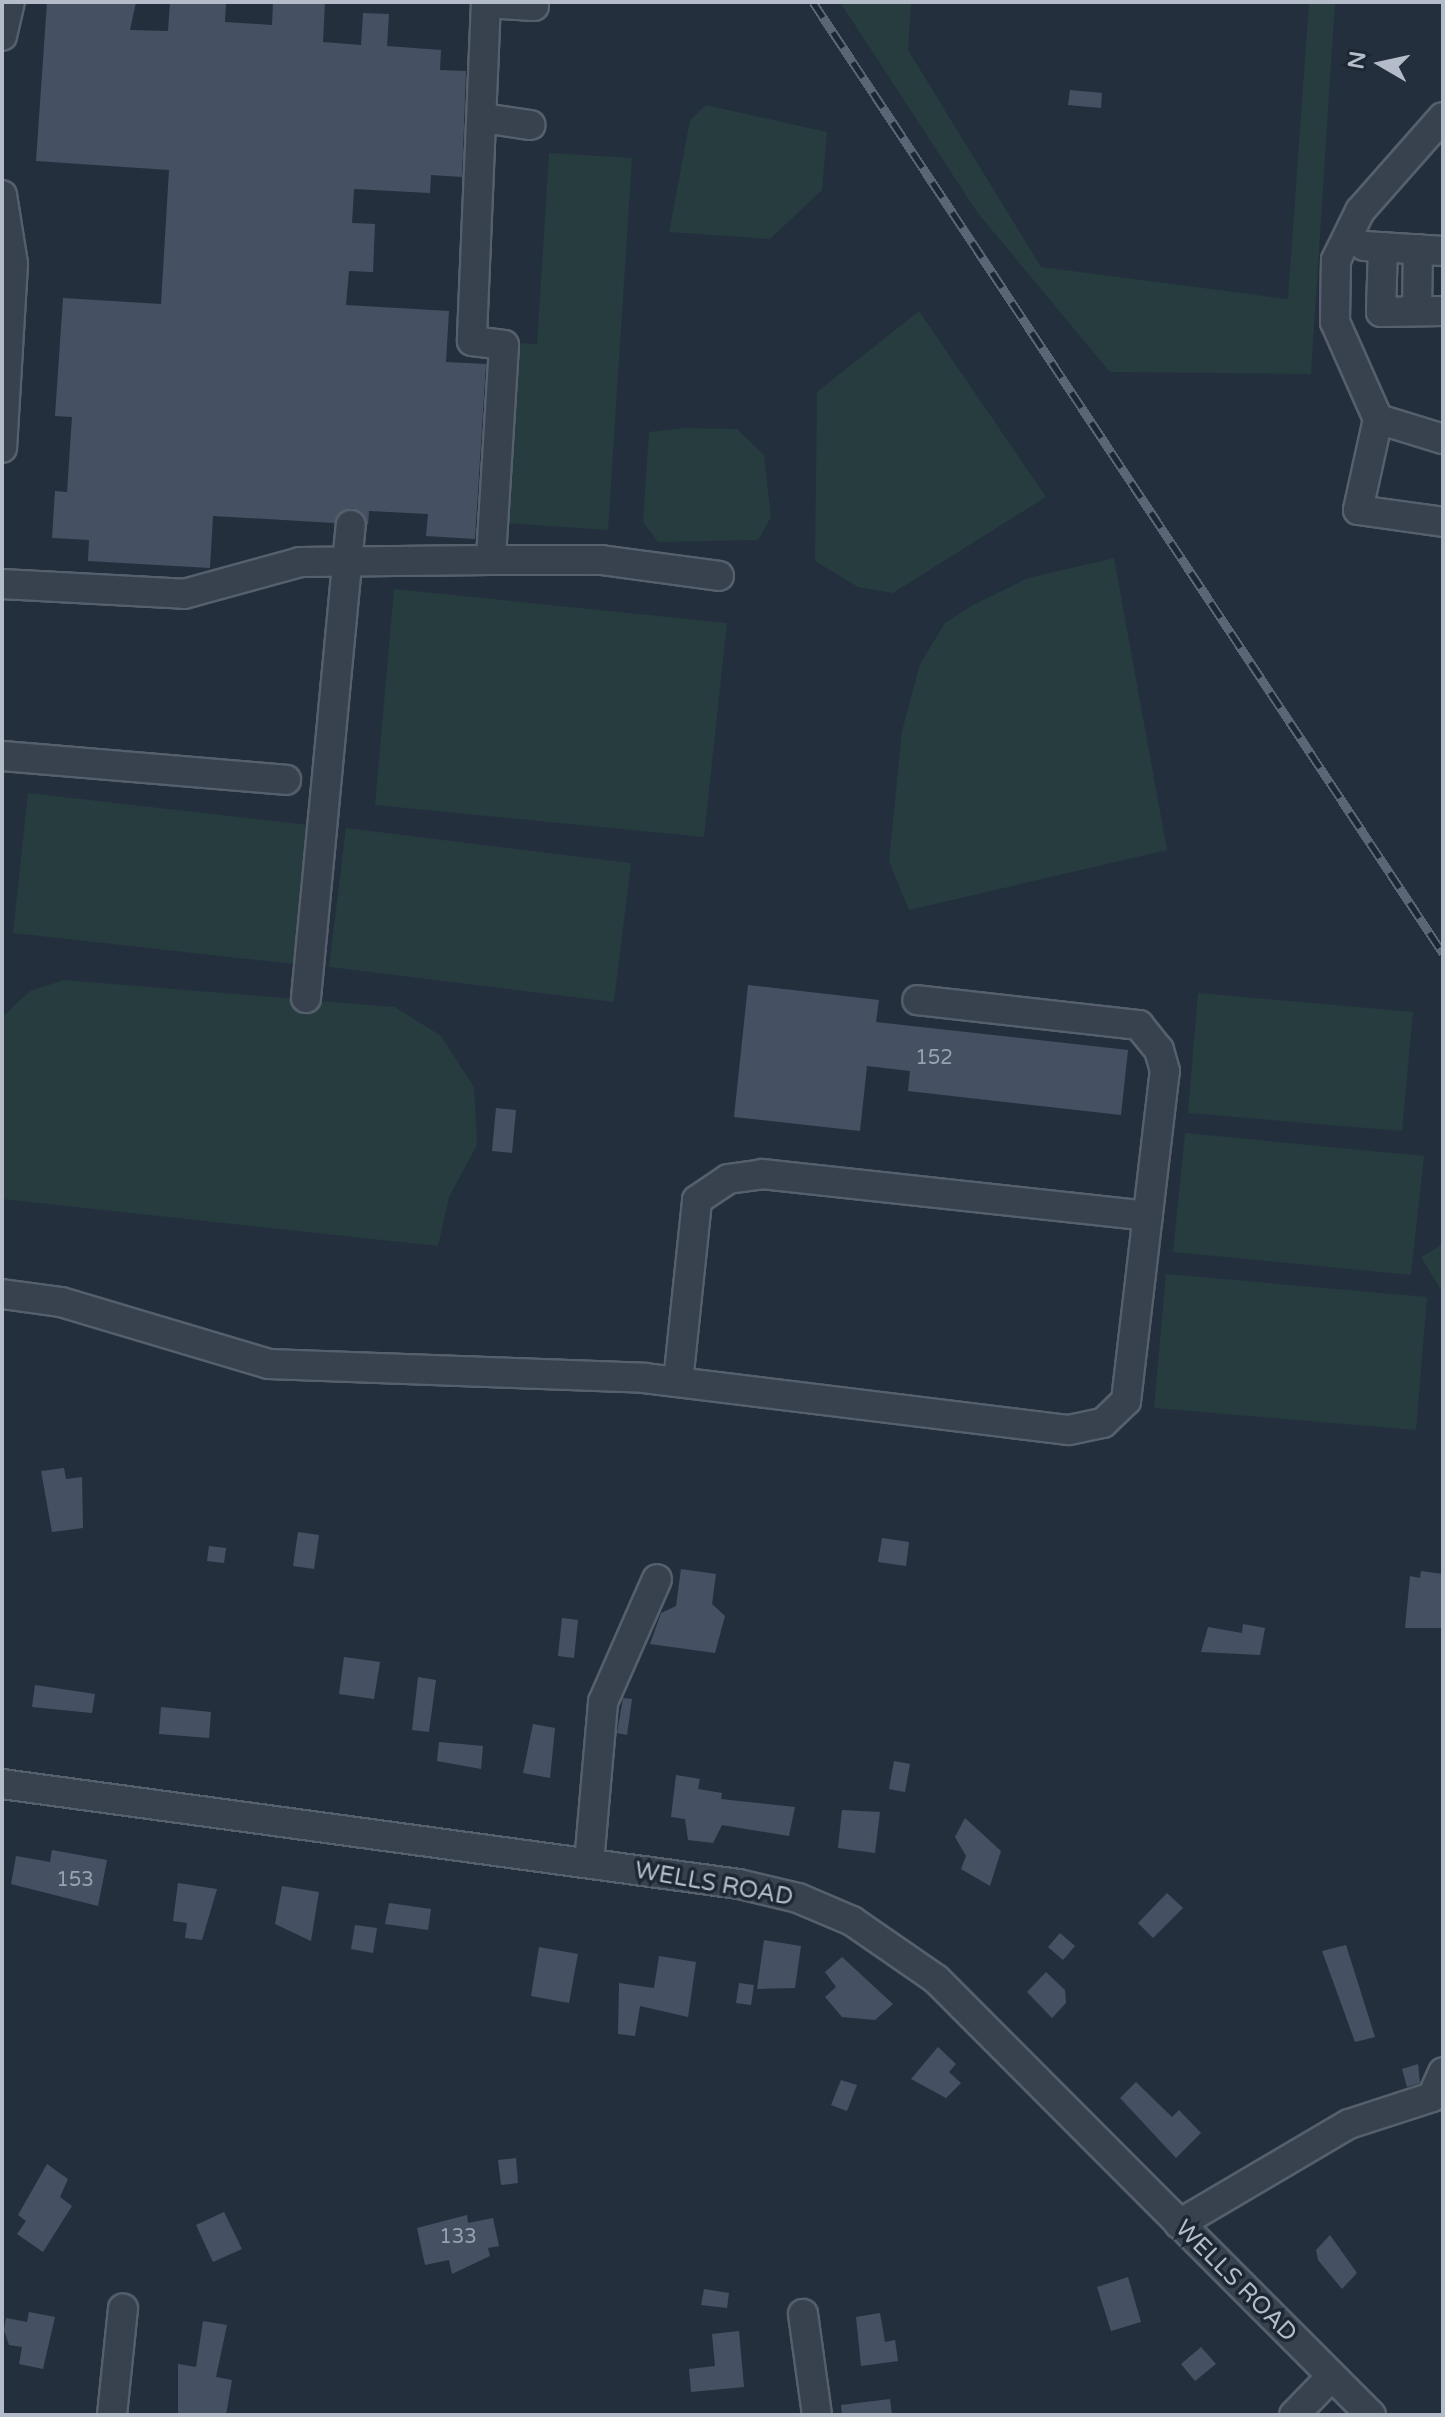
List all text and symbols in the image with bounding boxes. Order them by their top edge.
north arrow [1341,24,1421,104]
text: N [1343,49,1372,71]
house number: 152 [915,1046,953,1070]
street label: WELLS ROAD [633,1856,795,1912]
house number: 153 [56,1868,94,1892]
street label: WELLS ROAD [1169,2214,1303,2348]
house number: 133 [439,2225,477,2249]

